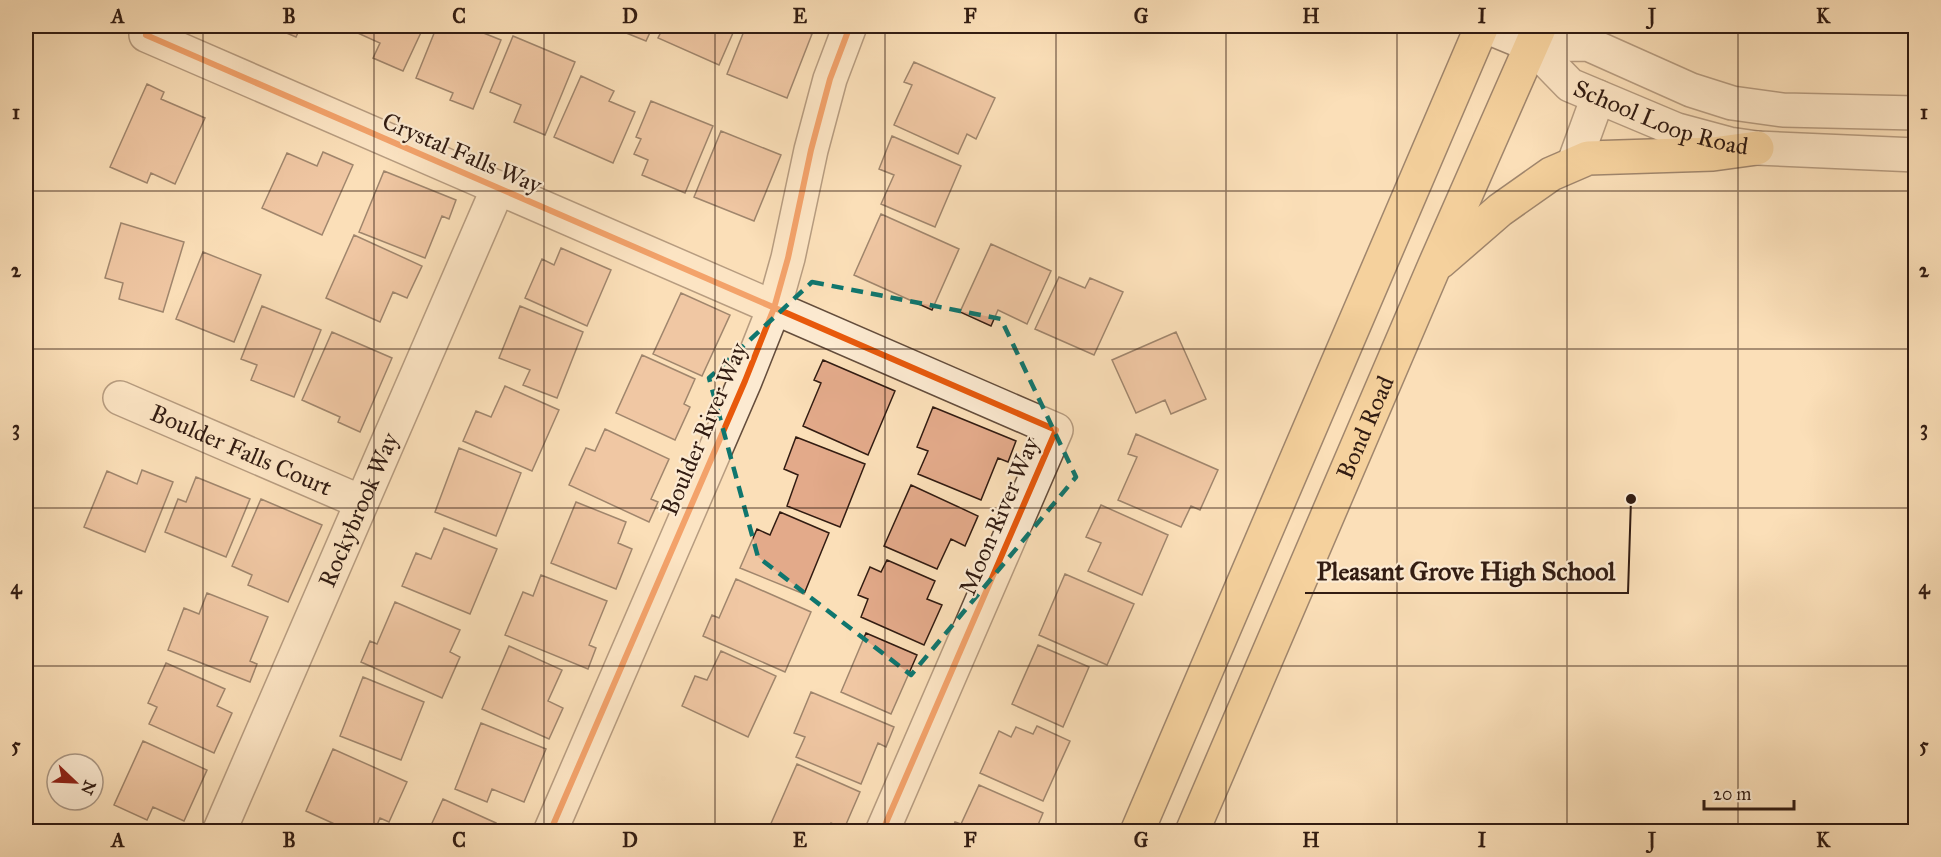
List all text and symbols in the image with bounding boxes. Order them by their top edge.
text: A [109,4,125,28]
text: B [282,4,296,28]
text: C [452,4,466,28]
text: D [622,4,638,28]
text: E [793,4,808,28]
text: F [963,4,977,28]
text: G [1134,4,1149,28]
text: H [1302,4,1320,28]
text: I [1478,4,1487,28]
text: J [1645,4,1657,30]
text: K [1816,4,1831,28]
street label: School Loop Road [1569,73,1750,162]
text: 1 [12,100,20,124]
text: 1 [1920,100,1928,124]
street label: Crystal Falls Way [378,106,547,200]
text: 2 [11,258,22,282]
text: 2 [1919,258,1930,282]
street label: Boulder River Way [654,337,754,520]
street label: Bond Road [1330,371,1401,484]
street label: Boulder Falls Court [146,398,337,503]
text: 3 [12,416,20,441]
text: 3 [1920,416,1928,441]
street label: Rockybrook Way [312,427,405,592]
street label: Moon River Way [952,432,1046,599]
callout: Pleasant Grove High School [1305,549,1628,593]
text: Pleasant Grove High School [1317,555,1616,588]
text: 4 [10,575,22,600]
text: 4 [1918,575,1930,600]
text: 5 [11,733,21,757]
text: 5 [1919,733,1929,757]
north arrow [45,752,105,812]
scale bar [1704,773,1794,811]
text: N [77,778,100,798]
text: 20 m [1713,783,1751,805]
text: A [109,828,125,852]
text: B [282,828,296,852]
text: C [452,828,466,852]
text: D [622,828,638,852]
text: E [793,828,808,852]
text: F [963,828,977,852]
text: G [1134,828,1149,852]
text: H [1302,828,1320,852]
text: I [1478,828,1487,852]
text: J [1645,828,1657,854]
text: K [1816,828,1831,852]

